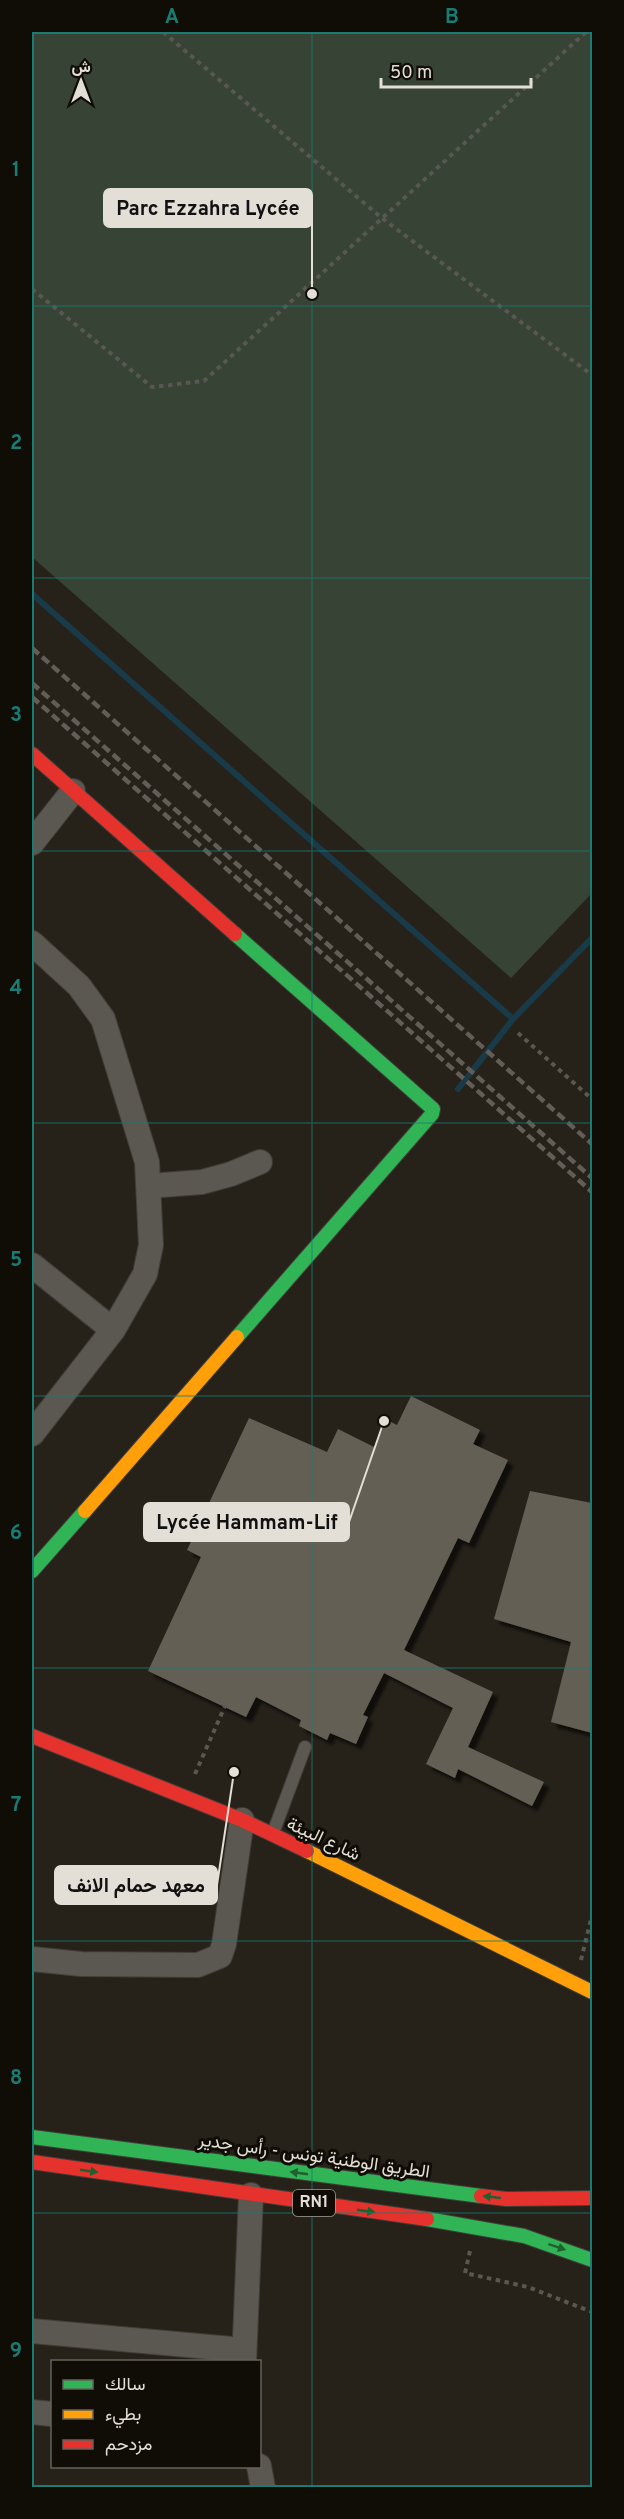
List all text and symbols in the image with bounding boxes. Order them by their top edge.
text: A [165,5,179,31]
text: B [445,5,459,31]
north arrow [51,51,111,111]
scale bar [381,51,531,89]
text: ش [71,58,91,78]
text: 50 m [390,62,432,85]
text: 1 [12,158,20,184]
callout: Parc Ezzahra Lycée [104,189,312,227]
text: Parc Ezzahra Lycée [116,197,300,223]
text: 2 [10,431,22,457]
text: 3 [10,703,22,729]
text: 4 [10,976,22,1002]
text: 5 [10,1248,22,1274]
callout: Lycée Hammam-Lif [144,1503,349,1541]
text: Lycée Hammam-Lif [156,1511,338,1537]
text: 6 [10,1521,22,1547]
text: 7 [11,1793,21,1819]
street label: شارع البيئة [283,1813,363,1867]
callout: معهد حمام الانف [55,1866,217,1904]
text: معهد حمام الانف [67,1874,205,1900]
text: 8 [10,2066,22,2092]
street label: الطريق الوطنية تونس - رأس جدير [196,2129,431,2185]
one-way arrow [80,2166,99,2175]
one-way arrow [289,2168,308,2177]
road number: RN1 [293,2190,335,2216]
one-way arrow [483,2192,502,2202]
one-way arrow [356,2206,375,2215]
one-way arrow [548,2243,566,2252]
text: 9 [10,2339,22,2365]
legend [51,2360,261,2468]
text: سالك [105,2374,145,2397]
text: بطيء [105,2404,141,2429]
text: مزدحم [105,2434,152,2457]

